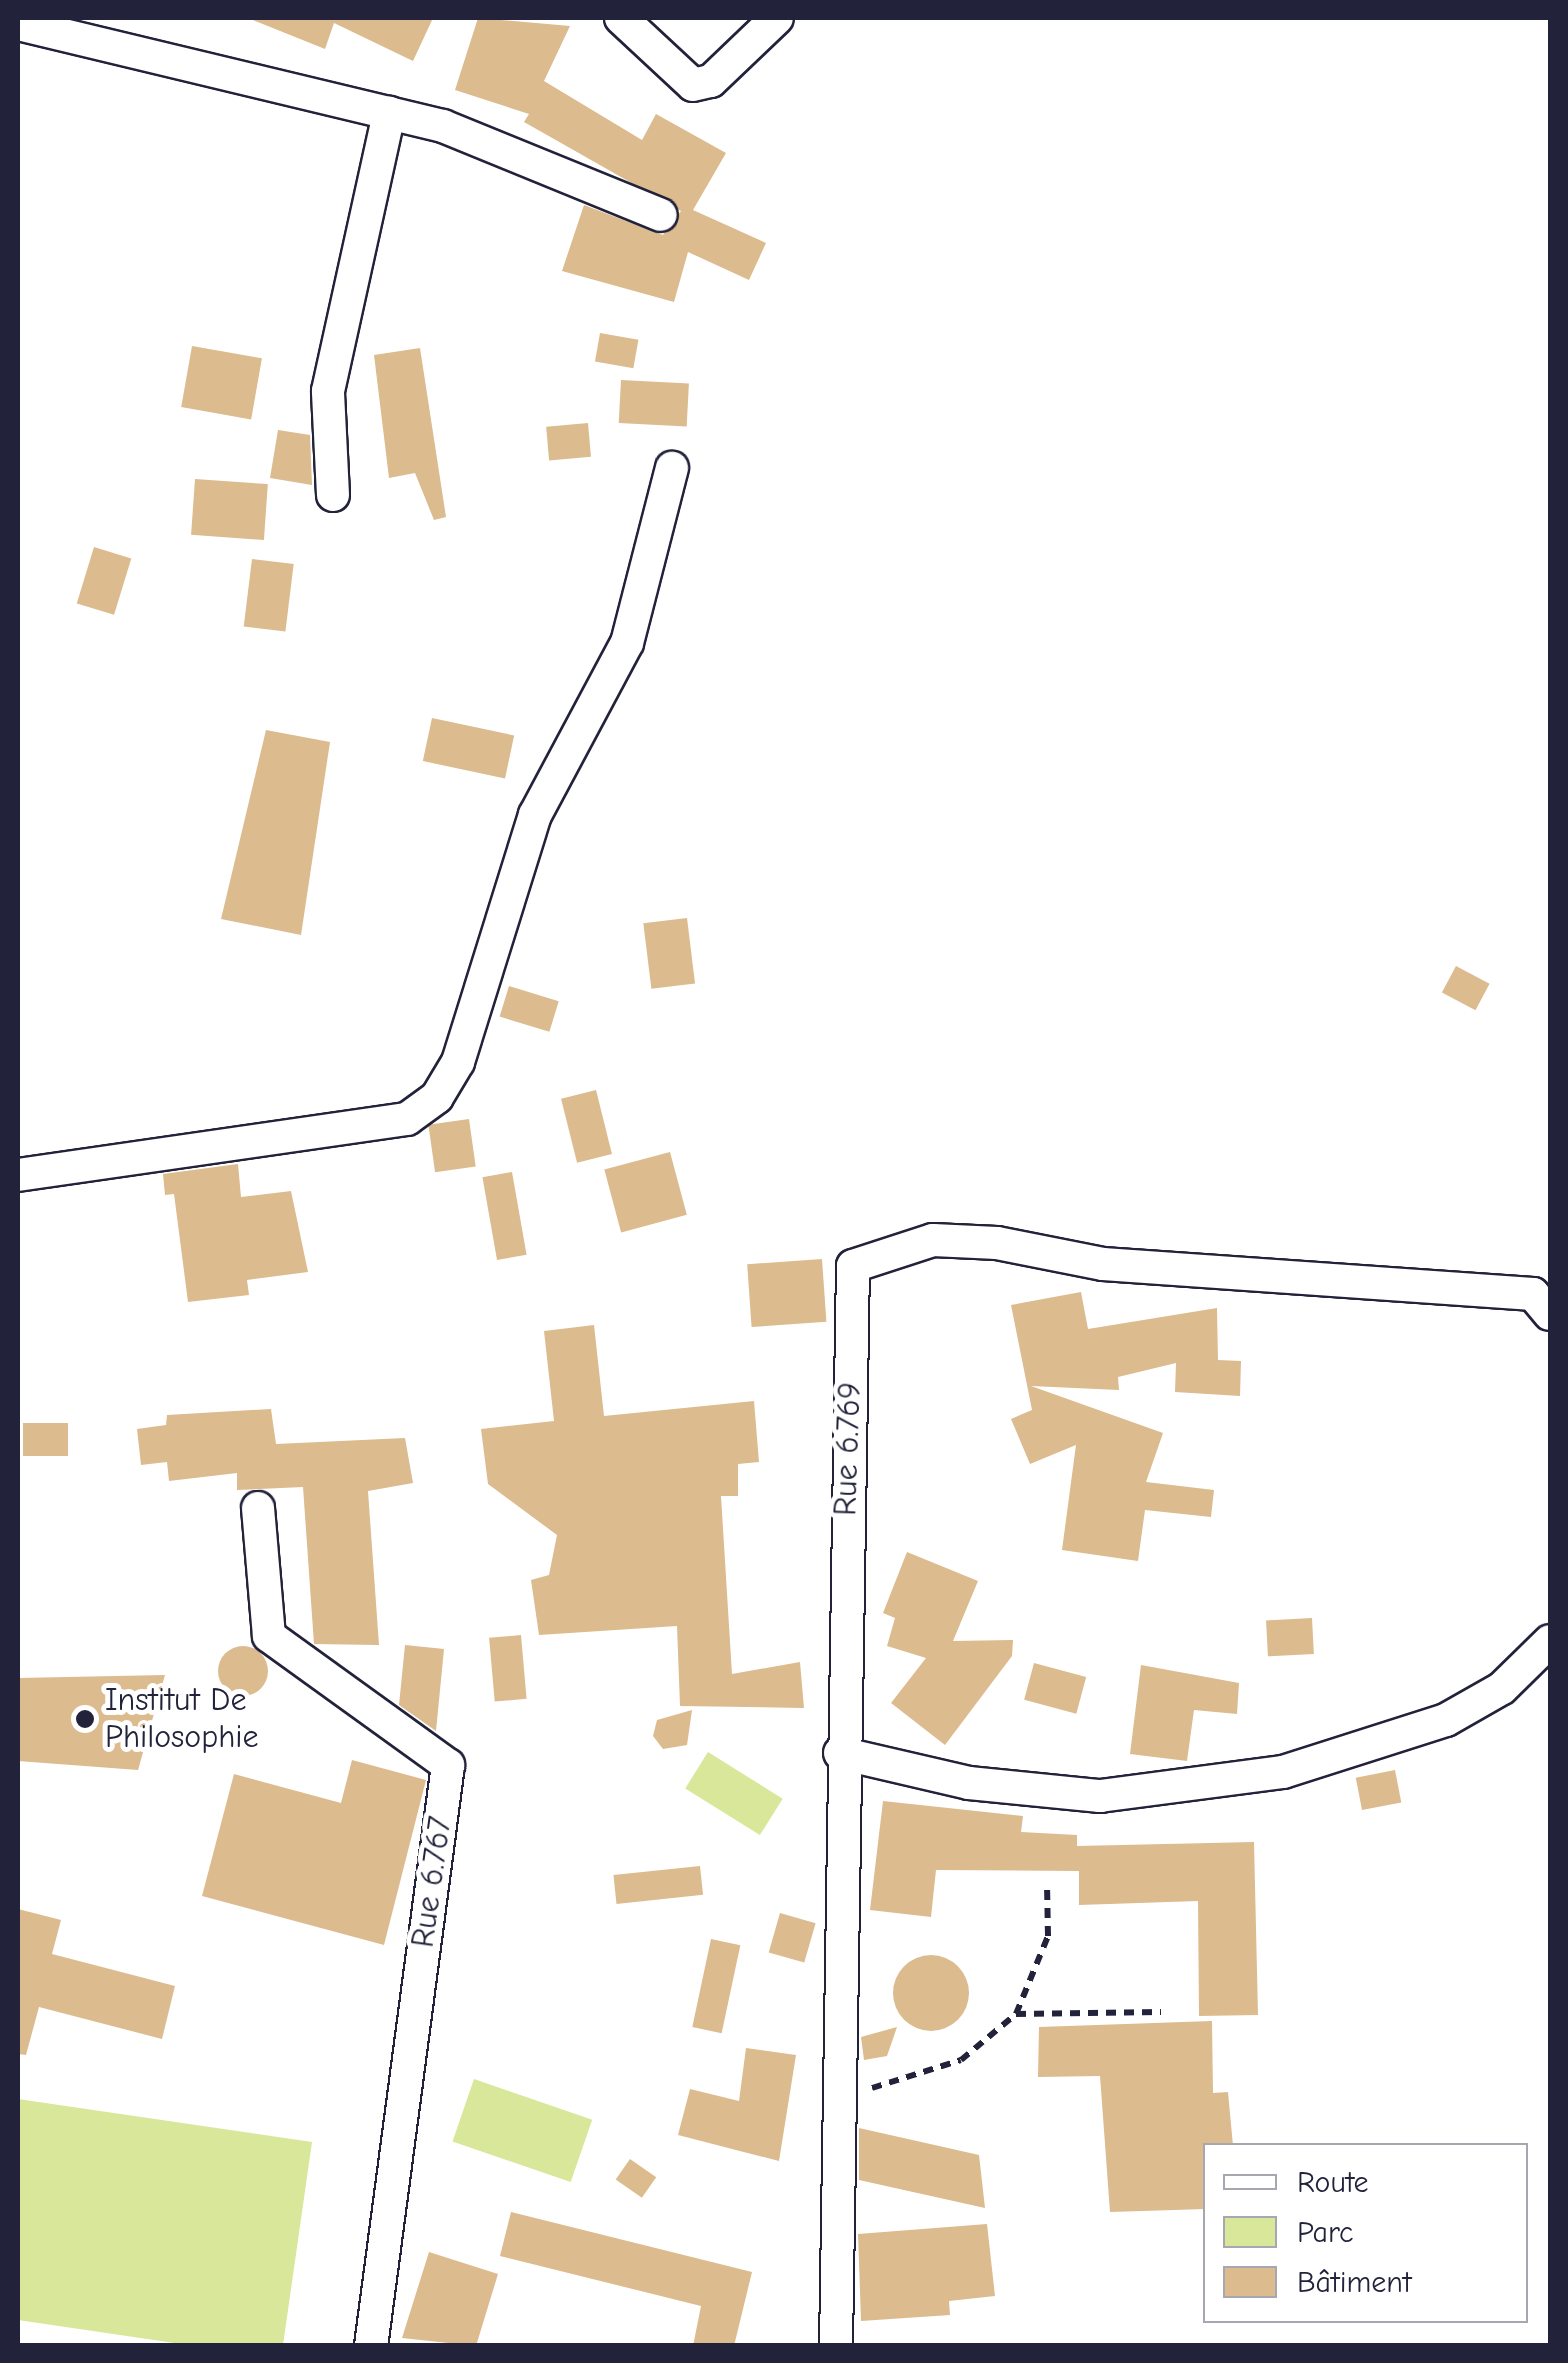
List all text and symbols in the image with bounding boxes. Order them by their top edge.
street label: Rue 6.769 [826,1382,870,1516]
place label: Institut De Philosophie [105,1682,259,1757]
marker: Institut De Philosophie [74,1708,96,1730]
street label: Rue 6.767 [404,1814,460,1950]
legend [1203,2143,1528,2323]
text: Route [1297,2165,1368,2200]
text: Parc [1297,2215,1354,2250]
text: Bâtiment [1297,2265,1411,2300]

